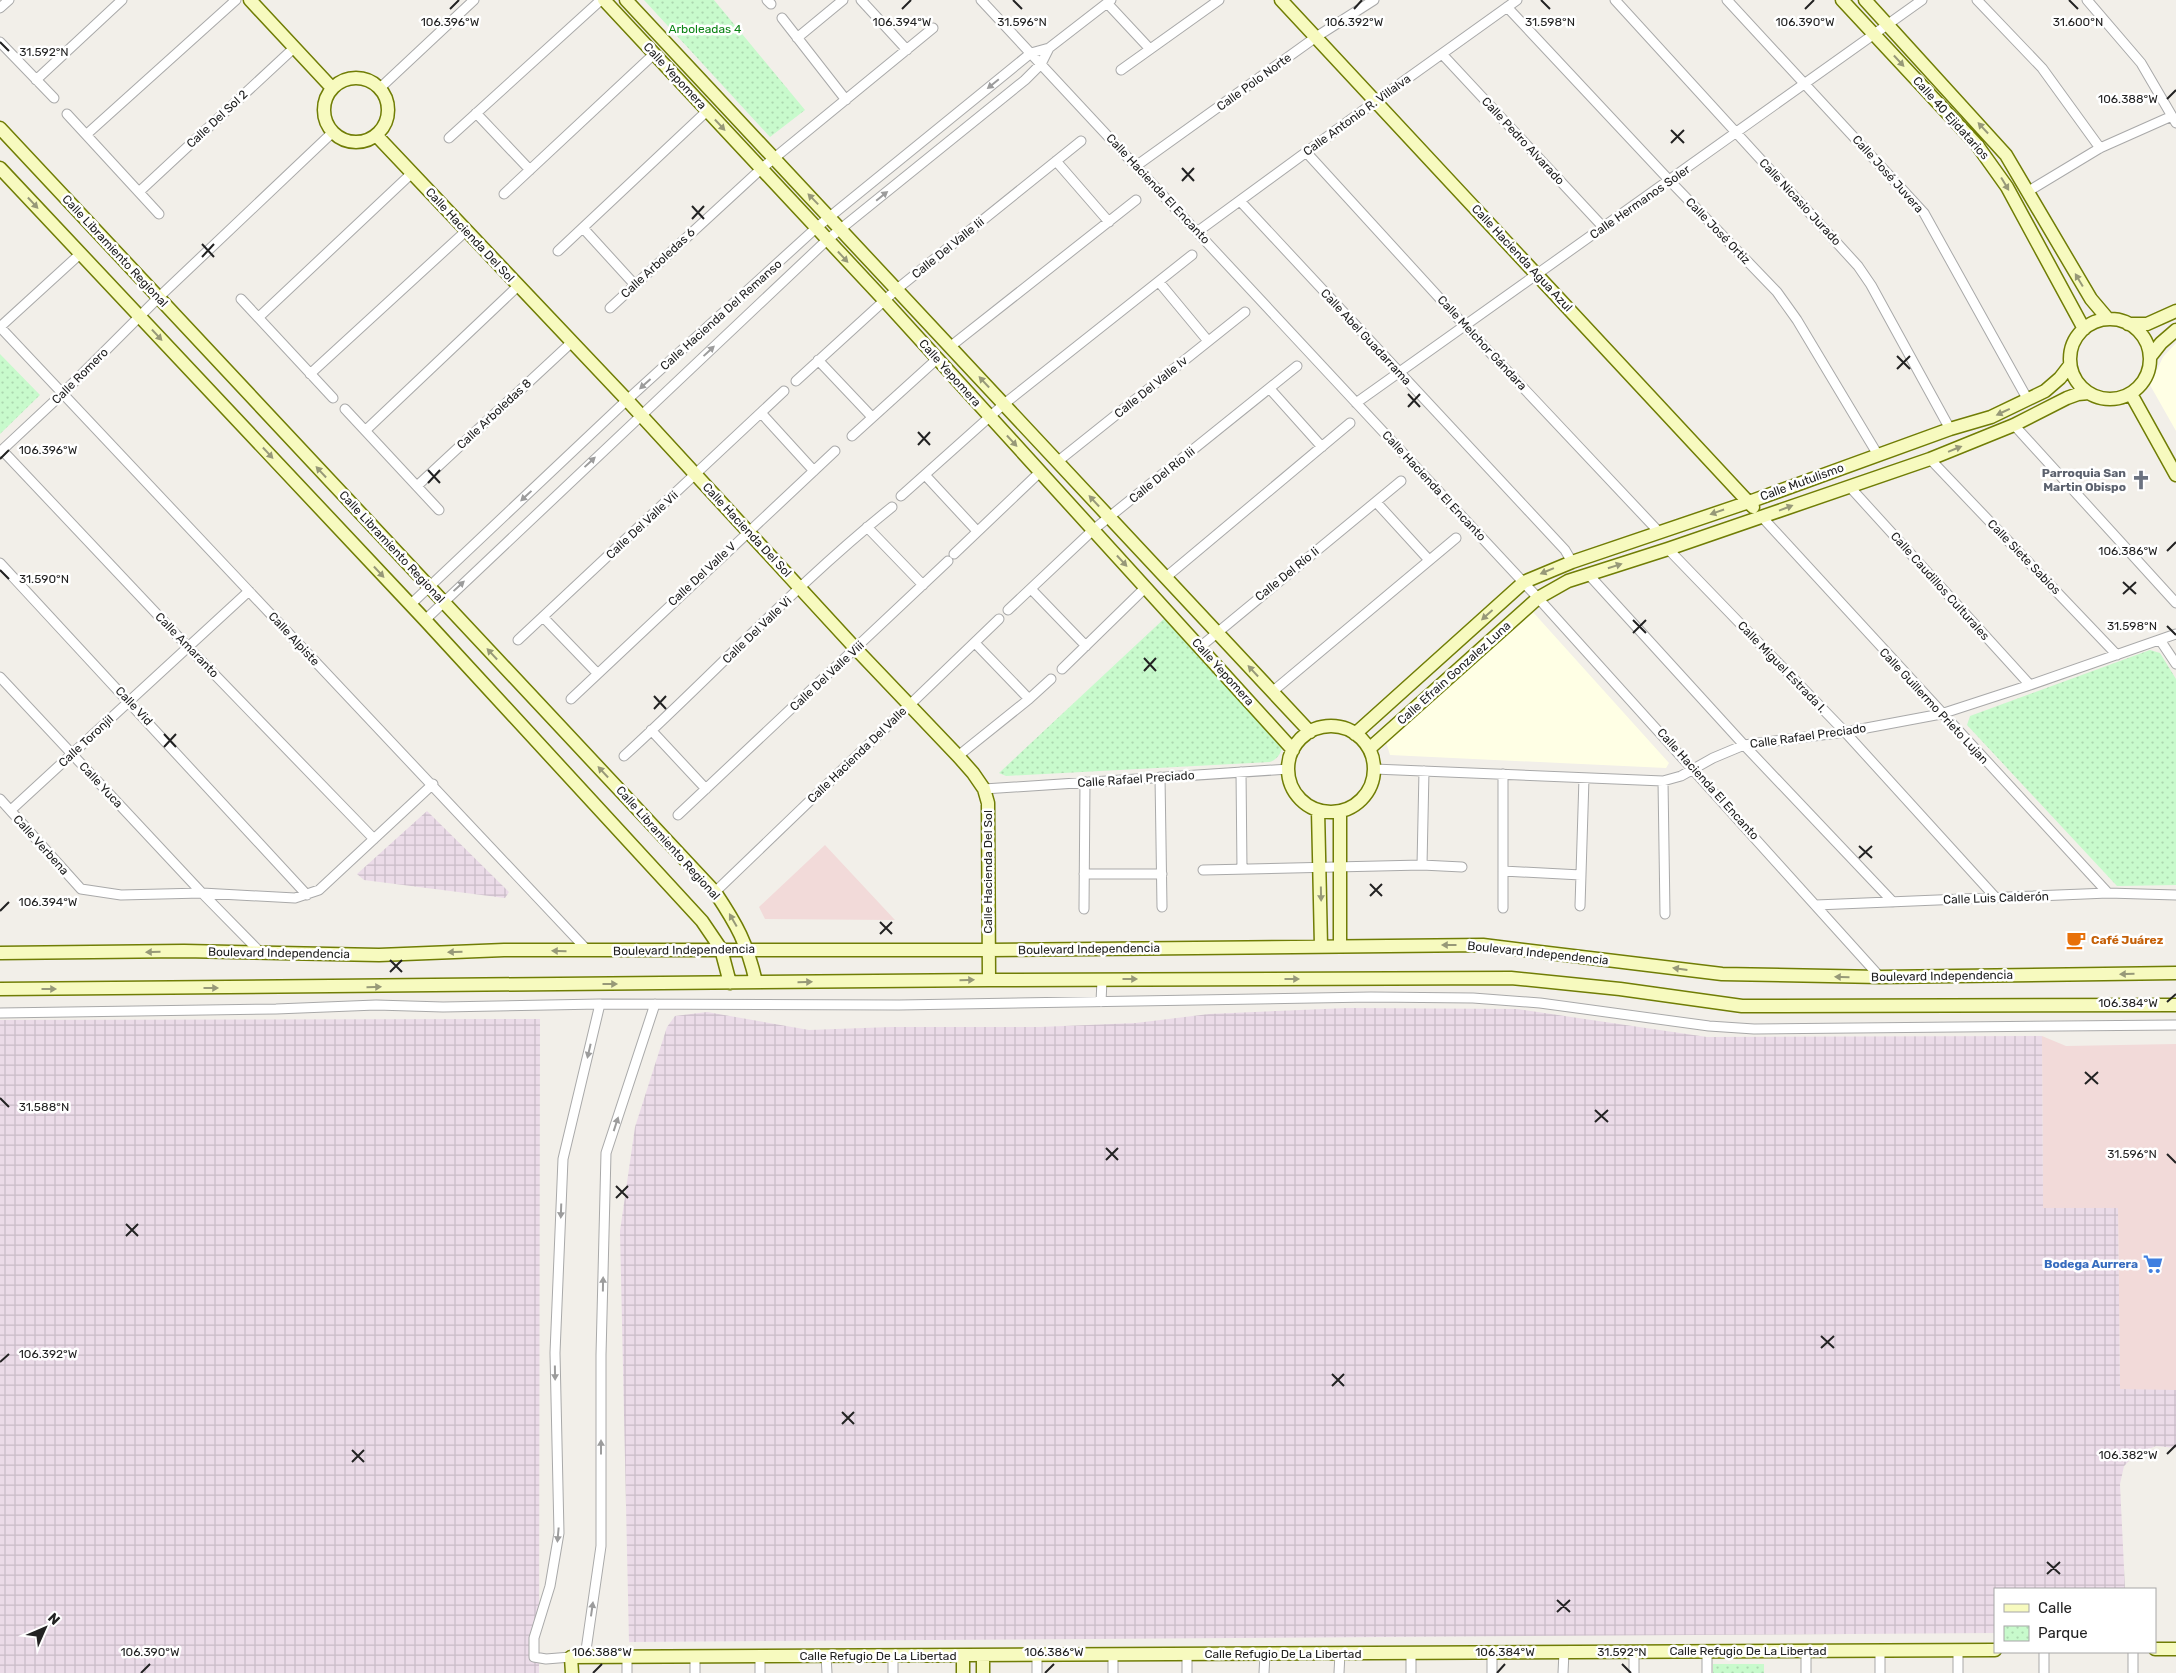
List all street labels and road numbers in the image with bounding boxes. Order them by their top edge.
street label: Calle Yepomera [641,40,709,112]
street label: Calle Polo Norte [1214,50,1294,114]
street label: Calle Antonio R. Villalva [1301,71,1413,159]
street label: Calle 40 Ejidatarios [1910,74,1992,162]
street label: Calle Del Sol 2 [184,87,250,151]
street label: Calle Pedro Alvarado [1479,94,1567,188]
street label: Calle Hacienda El Encanto [1103,131,1213,247]
street label: Calle José Juvera [1850,132,1926,216]
street label: Calle Nicasio Jurado [1756,156,1844,248]
street label: Calle Hermanos Soler [1587,162,1693,242]
street label: Calle Hacienda Del Sol [423,185,517,285]
street label: Calle Libramiento Regional [59,192,171,310]
street label: Calle José Ortiz [1683,195,1753,267]
street label: Calle Hacienda Agua Azul [1469,202,1575,314]
street label: Calle Del Valle Iii [909,214,987,281]
street label: Calle Arboledas 6 [618,225,698,301]
street label: Calle Hacienda Del Remanso [657,257,785,373]
street label: Calle Abel Guadarrama [1318,286,1414,388]
street label: Calle Melchor Gándara [1435,293,1529,393]
street label: Calle Yepomera [916,336,984,410]
street label: Calle Romero [49,345,111,407]
street label: Calle Del Valle Iv [1112,353,1191,421]
street label: Calle Arboledas 8 [454,376,534,452]
street label: Calle Hacienda El Encanto [1379,428,1489,544]
street label: Calle Del Río Iii [1126,444,1198,506]
street label: Calle Mutulismo [1758,460,1846,504]
street label: Calle Hacienda Del Sol [700,480,794,580]
street label: Calle Libramiento Regional [336,488,448,606]
street label: Calle Del Valle Vii [603,488,681,562]
street label: Calle Siete Sabios [1985,517,2063,597]
street label: Calle Caudillos Culturales [1888,529,1992,643]
street label: Calle Del Valle V [665,539,739,609]
street label: Calle Del Río Ii [1252,544,1322,604]
street label: Calle Del Valle Vi [720,594,794,666]
street label: Calle Alpiste [266,609,323,669]
street label: Calle Amaranto [152,610,222,681]
street label: Calle Efrain Gonzalez Luna [1395,618,1513,728]
street label: Calle Miguel Estrada I. [1735,618,1829,716]
street label: Calle Yepomera [1189,635,1257,709]
street label: Calle Del Valle Viii [787,638,867,714]
street label: Calle Guillermo Prieto Lujan [1877,645,1991,767]
street label: Calle Vid [113,684,155,728]
street label: Calle Hacienda Del Valle [805,704,910,806]
street label: Calle Toronjil [56,712,116,770]
street label: Calle Rafael Preciado [1749,721,1867,751]
street label: Calle Hacienda El Encanto [1654,725,1762,843]
street label: Calle Yuca [76,759,126,811]
street label: Calle Rafael Preciado [1077,768,1195,790]
street label: Calle Libramiento Regional [613,783,723,903]
street label: Calle Hacienda Del Sol [981,810,995,934]
street label: Calle Verbena [10,812,72,878]
street label: Calle Luis Calderón [1943,889,2049,907]
street label: Boulevard Independencia [1467,939,1609,967]
street label: Boulevard Independencia [1018,941,1160,957]
street label: Boulevard Independencia [613,942,755,958]
street label: Boulevard Independencia [208,945,350,961]
street label: Boulevard Independencia [1871,968,2013,984]
street label: Calle Refugio De La Libertad [1669,1644,1827,1658]
street label: Calle Refugio De La Libertad [1204,1647,1362,1661]
street label: Calle Refugio De La Libertad [799,1649,957,1663]

